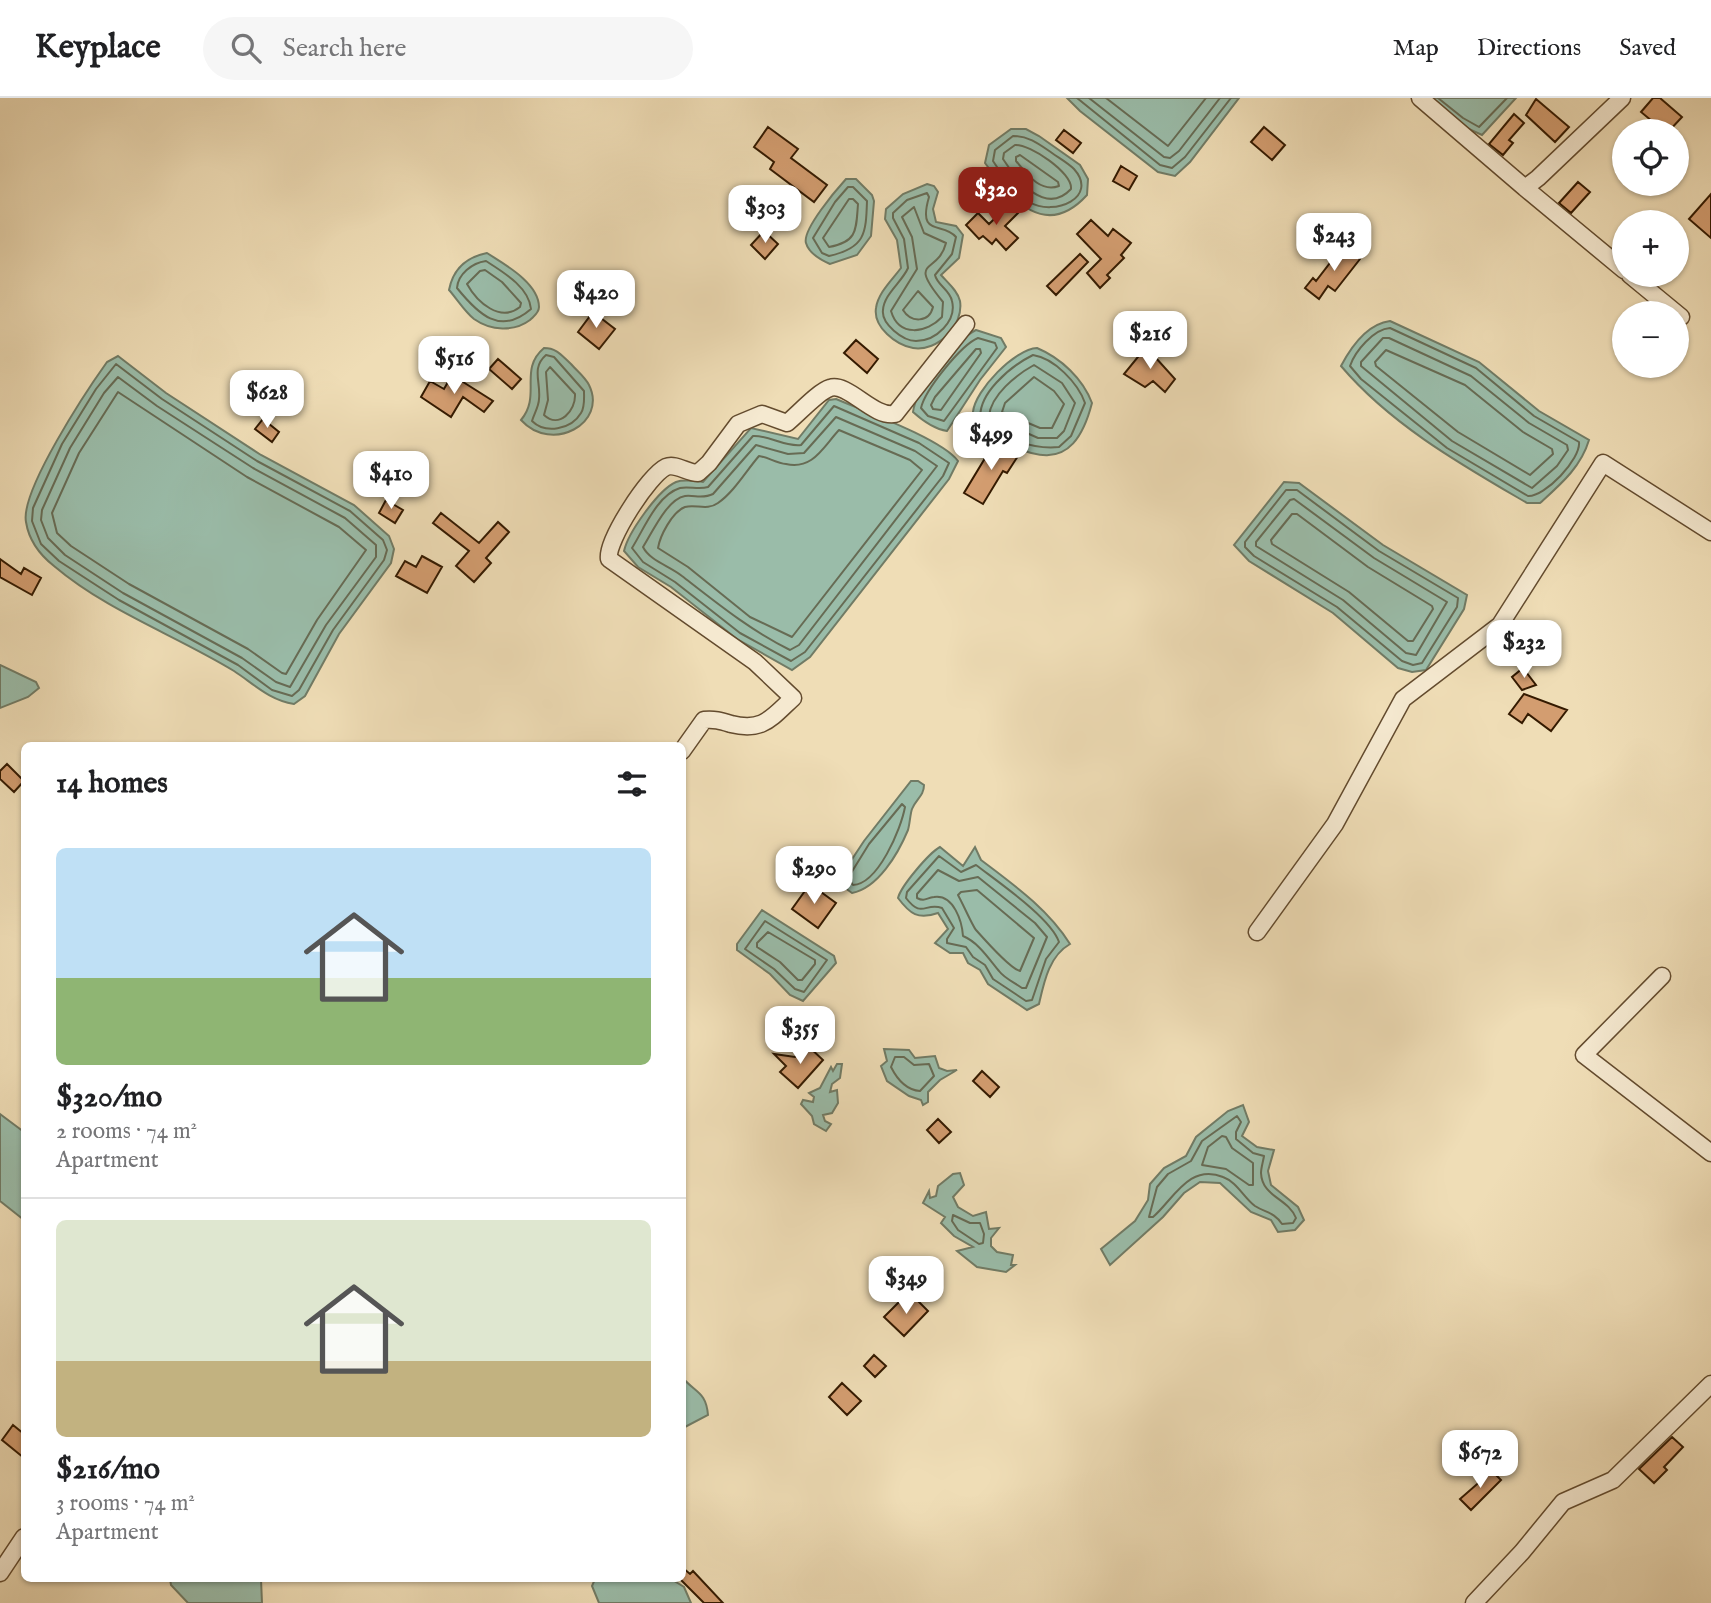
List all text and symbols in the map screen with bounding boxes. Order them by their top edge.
search box [203,17,693,80]
text: Keyplace [35,27,161,69]
icon: search [227,29,265,67]
text: Search here [283,32,407,65]
text: Map [1393,33,1439,64]
text: Directions [1477,33,1581,64]
text: Saved [1619,33,1676,64]
map controls [1612,119,1689,378]
button: locate [1612,119,1689,196]
pin: $320 [955,167,1037,227]
text: $320 [974,175,1018,204]
pin: $303 [724,186,806,245]
text: $303 [744,193,786,222]
button: + [1612,210,1689,287]
pin: $243 [1293,214,1375,273]
text: $243 [1312,221,1356,250]
pin: $420 [555,271,637,330]
text: $420 [573,278,619,307]
button: − [1612,301,1689,378]
pin: $216 [1109,312,1191,371]
text: $216 [1129,319,1171,348]
pin: $516 [413,336,495,396]
text: $516 [434,344,474,373]
pin: $628 [226,370,308,430]
text: $628 [246,378,288,407]
pin: $499 [950,412,1032,472]
text: $499 [969,420,1013,449]
pin: $410 [350,452,432,511]
text: $410 [369,459,413,488]
pin: $232 [1483,620,1565,680]
text: $232 [1503,628,1545,657]
text: 14 homes [56,765,168,803]
icon: filters [613,765,651,803]
pin: $290 [773,846,855,906]
text: $290 [792,854,836,883]
icon: home [291,894,417,1020]
pin: $355 [759,1006,841,1066]
text: $355 [781,1014,819,1043]
text: $320/mo [56,1079,162,1117]
text: 2 rooms · 74 m² [56,1117,197,1146]
text: Apartment [56,1146,159,1175]
pin: $349 [865,1256,947,1316]
text: $349 [885,1264,927,1293]
icon: home [291,1266,417,1392]
pin: $672 [1439,1430,1521,1490]
text: $672 [1458,1438,1502,1467]
text: $216/mo [56,1451,160,1489]
text: 3 rooms · 74 m² [56,1489,195,1518]
text: Apartment [56,1518,159,1547]

